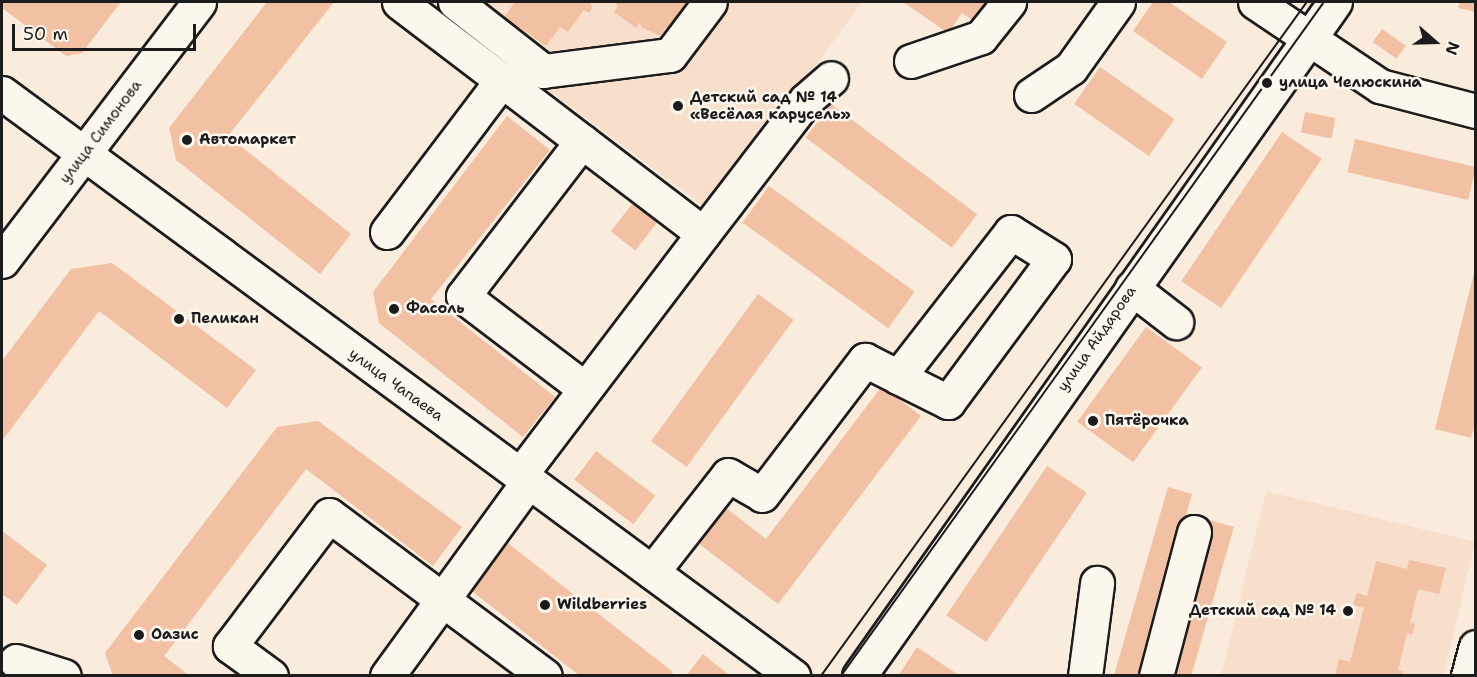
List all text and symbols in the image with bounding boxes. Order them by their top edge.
scale bar [15,12,200,50]
north arrow [1405,12,1465,72]
text: 50 m [23,22,68,46]
text: N [1440,39,1464,58]
place label: улица Челюскина [1279,74,1422,92]
marker: улица Челюскина [1260,76,1274,90]
street label: улица Симонова [56,77,146,187]
place label: Детский сад № 14 «Весёлая карусель» [690,88,851,123]
marker: Детский сад № 14 «Весёлая карусель» [671,99,685,113]
place label: Автомаркет [199,131,296,149]
marker: Автомаркет [180,133,194,147]
street label: улица Айдарова [1054,283,1140,395]
place label: Фасоль [406,300,464,318]
marker: Фасоль [387,302,401,316]
place label: Пеликан [191,310,259,328]
marker: Пеликан [172,312,186,326]
street label: улица Чапаева [345,345,447,425]
place label: Пятёрочка [1105,412,1189,430]
marker: Пятёрочка [1086,414,1100,428]
place label: Wildberries [557,596,647,614]
marker: Wildberries [538,598,552,612]
place label: Детский сад № 14 [1189,602,1336,620]
marker: Детский сад № 14 [1341,604,1355,618]
place label: Оазис [151,626,199,644]
marker: Оазис [132,628,146,642]

